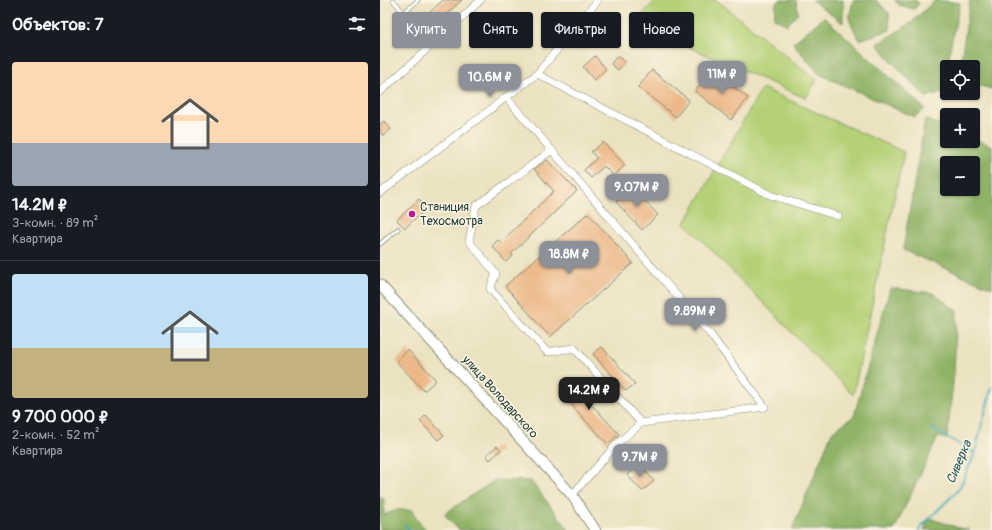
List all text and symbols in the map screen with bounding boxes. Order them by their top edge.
chip: Купить [392,12,461,48]
chip: Снять [469,12,533,48]
chip: Фильтры [541,12,621,48]
chip: Новое [629,12,694,48]
icon: filters [346,13,368,35]
text: Объектов: 7 [12,14,103,35]
map controls [940,60,980,196]
button: locate [940,60,980,100]
pin: 11M ₽ [694,61,750,95]
pin: 10.6M ₽ [453,64,527,98]
text: 11M ₽ [707,66,737,82]
text: 10.6M ₽ [468,69,512,85]
icon: home [154,88,226,160]
button: + [940,108,980,148]
button: − [940,156,980,196]
pin: 9.07M ₽ [600,174,674,208]
text: 9.07M ₽ [614,179,660,195]
text: 14.2M ₽ [12,194,68,215]
place label: Станиция Техосмотра [420,200,483,229]
marker: Станиция Техосмотра [407,209,417,219]
text: 3-комн. · 89 m² [12,215,98,231]
text: Квартира [12,231,63,247]
pin: 18.8M ₽ [532,241,606,275]
text: 18.8M ₽ [548,246,590,262]
pin: 9.89M ₽ [658,298,732,332]
icon: home [154,300,226,372]
text: 9.89M ₽ [674,303,716,319]
street label: улица Володарского [458,352,541,442]
pin: 14.2M ₽ [552,377,626,411]
text: 14.2M ₽ [568,382,610,398]
text: 9 700 000 ₽ [12,406,109,427]
text: 2-комн. · 52 m² [12,427,99,443]
water label: Сиверка [943,437,976,486]
text: Квартира [12,443,63,459]
pin: 9.7M ₽ [607,444,673,478]
text: 9.7M ₽ [622,449,658,465]

